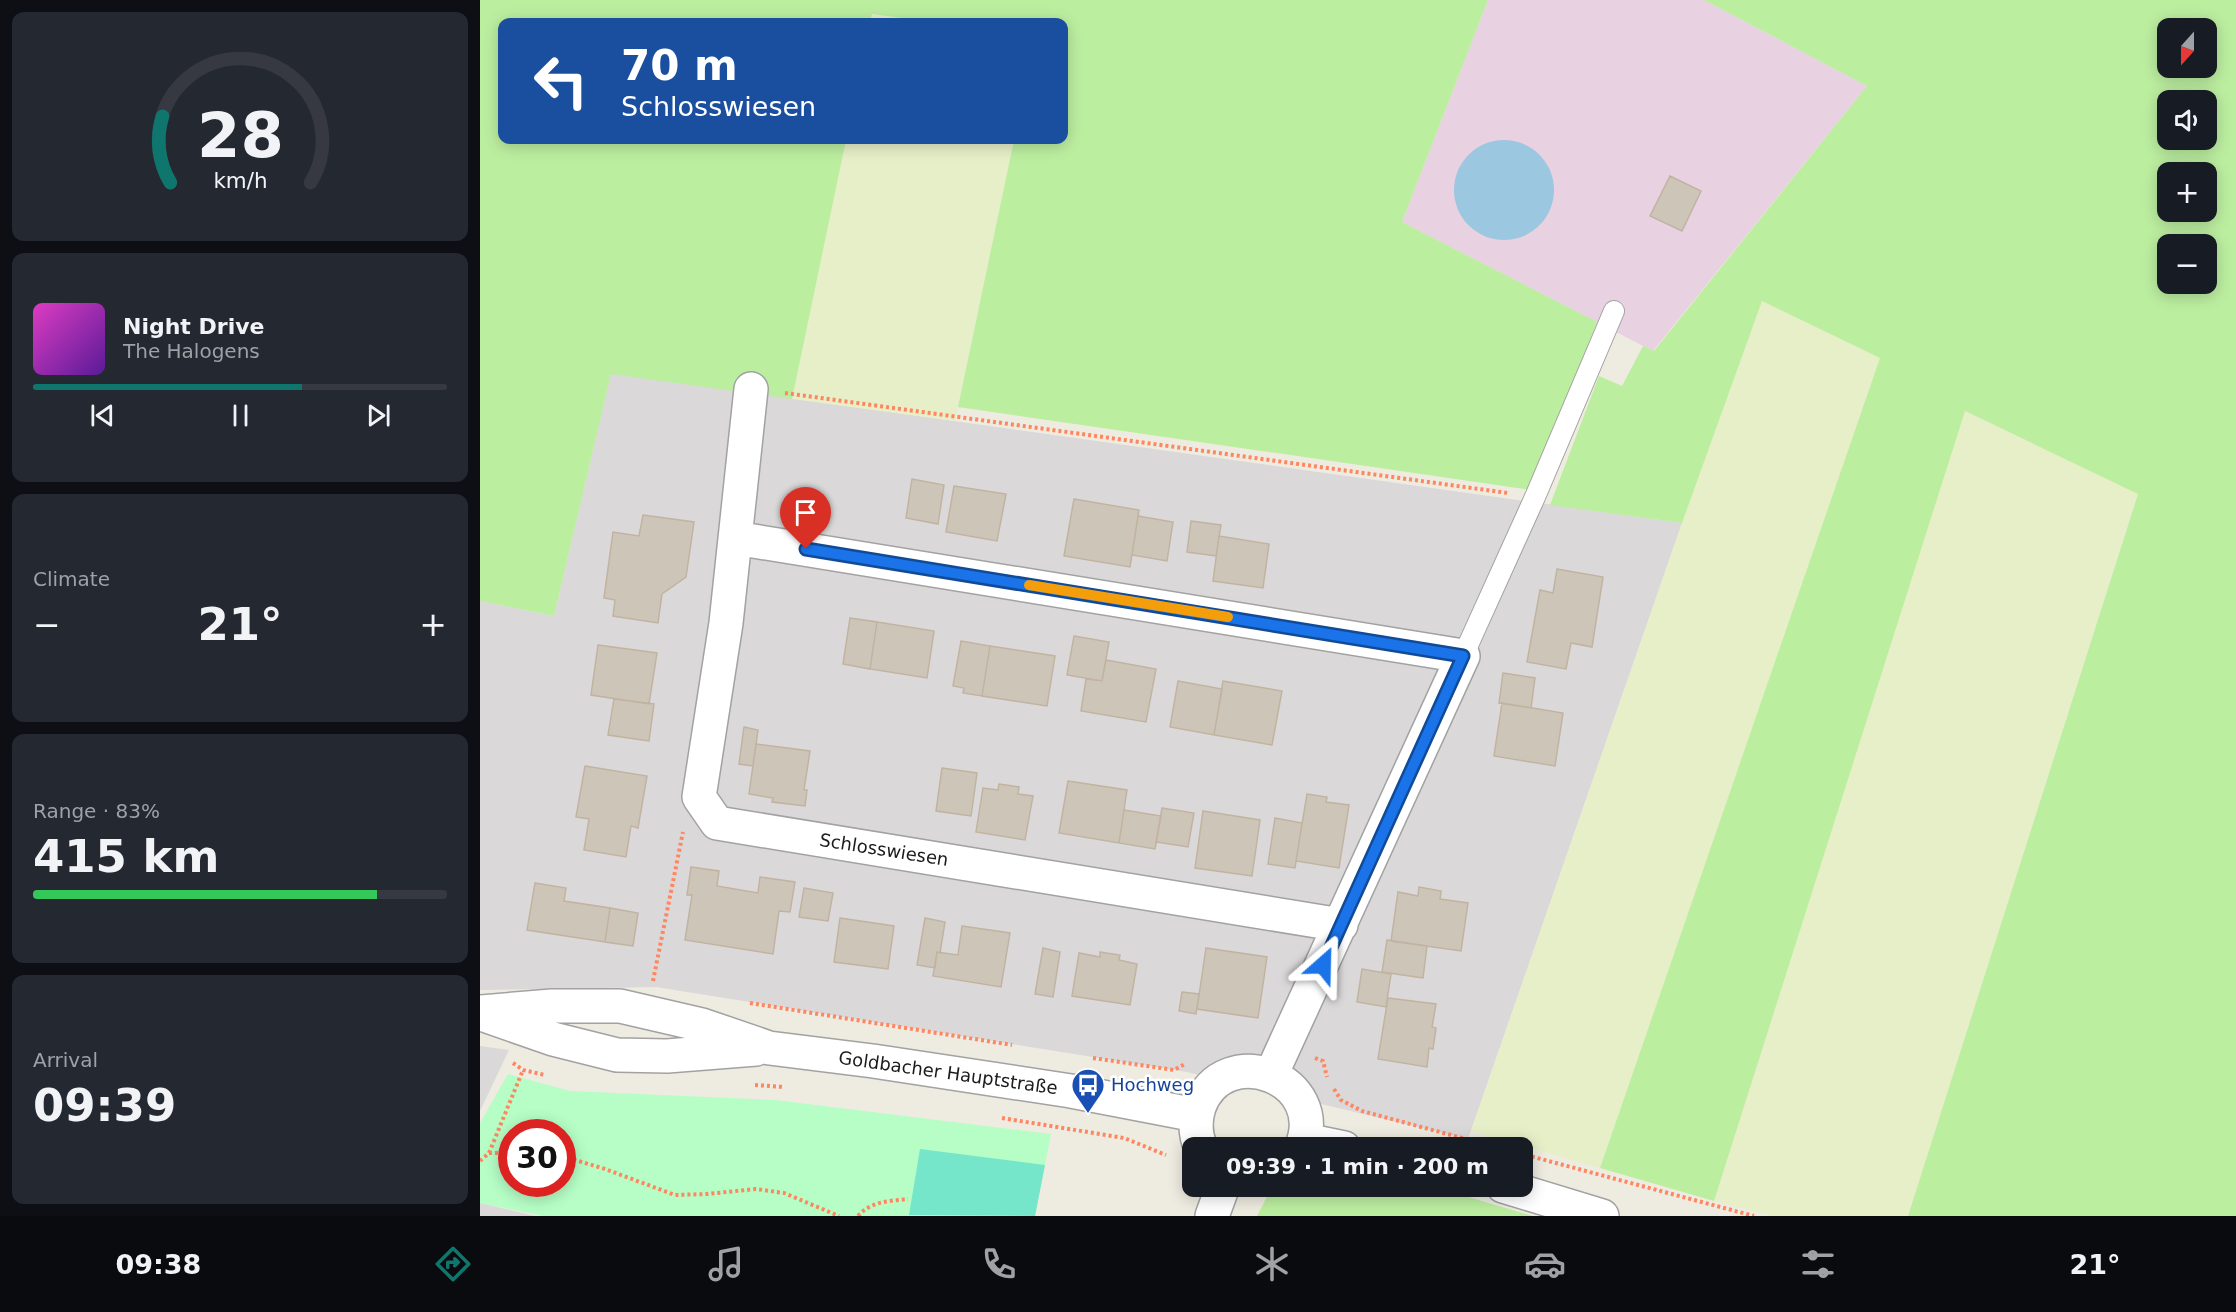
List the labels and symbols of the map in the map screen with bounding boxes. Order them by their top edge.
north arrow [2157,18,2217,78]
pin [780,487,831,549]
street label: Schlosswiesen [818,829,950,870]
position arrow [1291,933,1355,997]
street label: Goldbacher Hauptstraße [837,1047,1059,1098]
bus stop icon: Hochweg [1070,1067,1106,1114]
place label: Hochweg [1111,1074,1194,1095]
speed limit sign: 30 [498,1119,576,1197]

